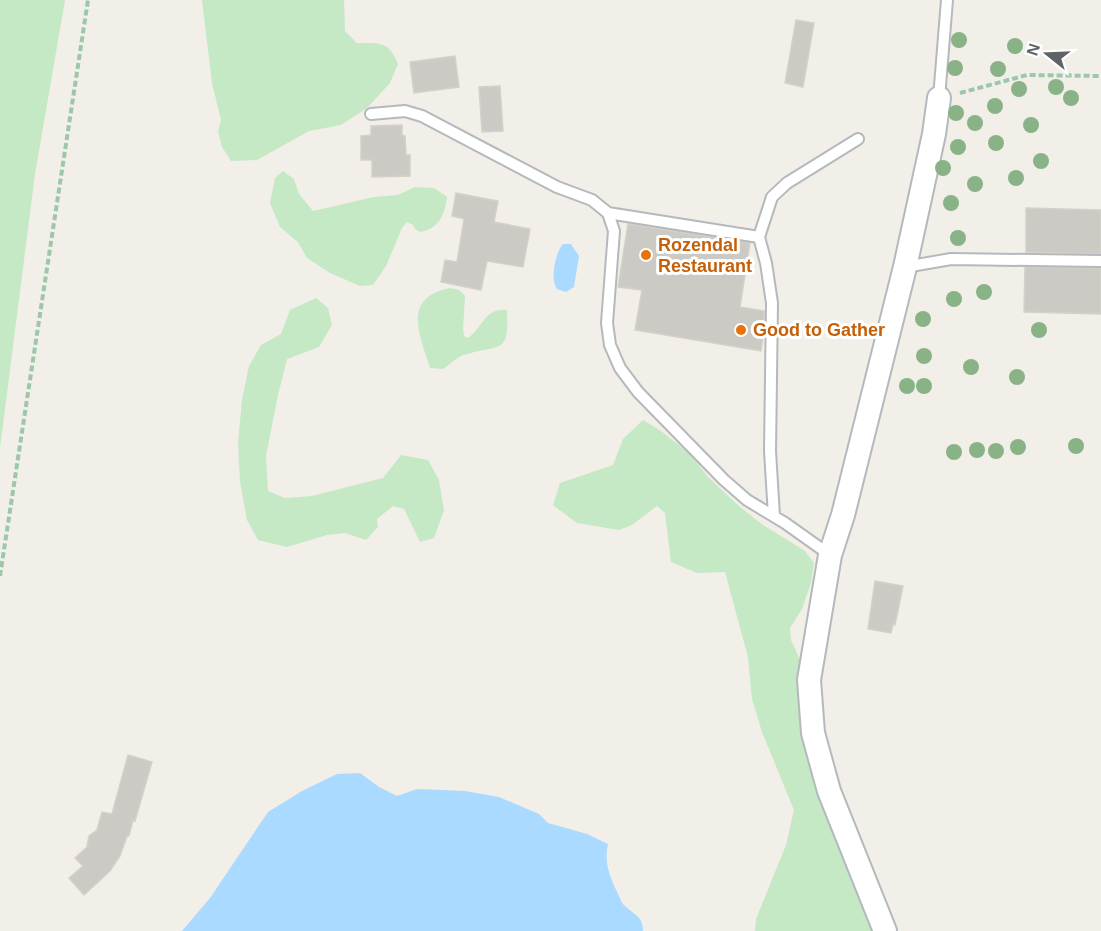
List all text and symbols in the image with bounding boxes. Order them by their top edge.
north arrow [1017,24,1077,84]
text: N [1023,41,1043,58]
place label: Rozendal Restaurant [658,235,752,276]
marker: Rozendal Restaurant [639,248,653,262]
place label: Good to Gather [753,320,885,340]
marker: Good to Gather [734,323,748,337]

